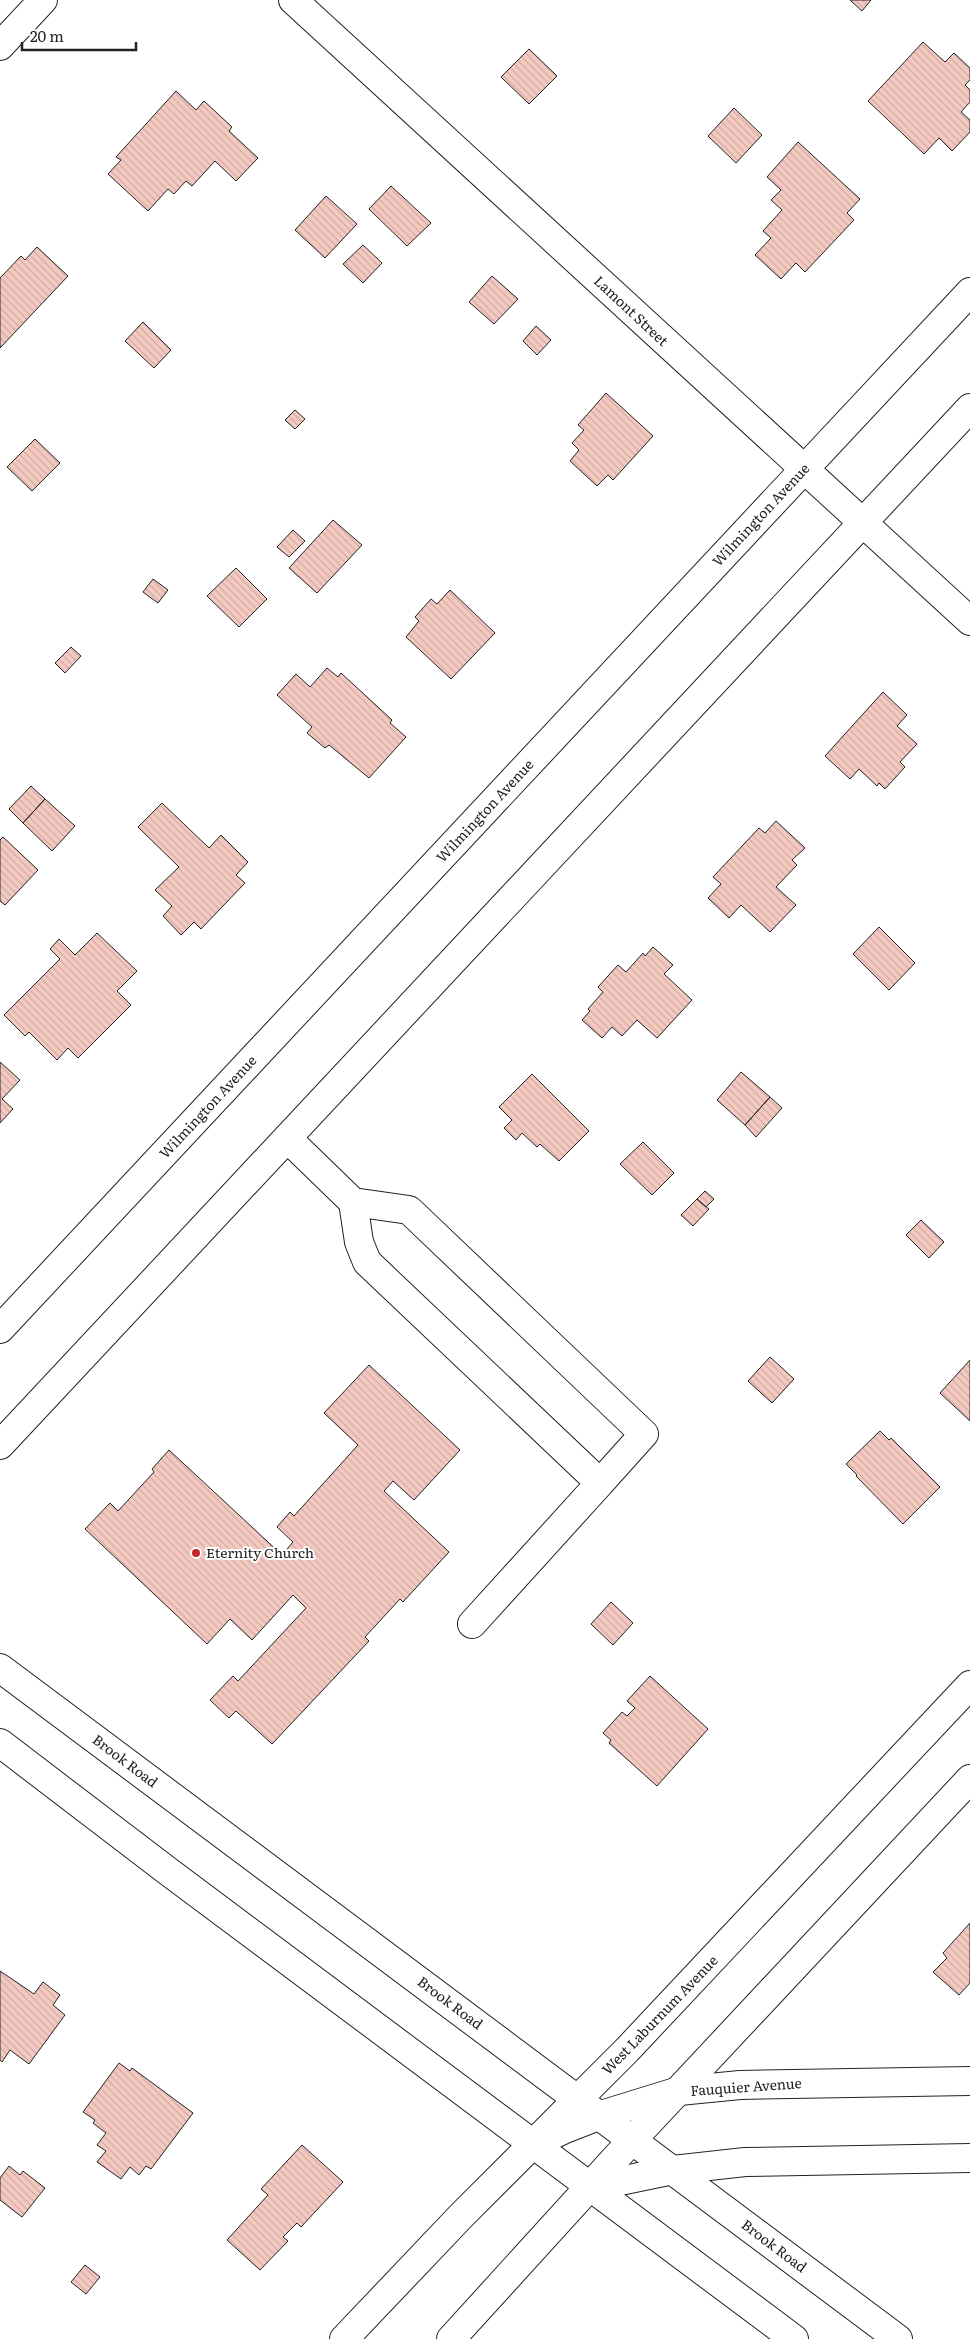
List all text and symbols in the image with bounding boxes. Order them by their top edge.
scale bar [22,20,136,52]
text: 20 m [30,24,64,47]
street label: Lamont Street [590,270,674,350]
street label: Wilmington Avenue [707,458,813,570]
street label: Wilmington Avenue [431,754,537,866]
street label: Wilmington Avenue [154,1050,260,1162]
place label: Eternity Church [206,1542,314,1562]
marker: Eternity Church [190,1547,202,1559]
street label: Brook Road [89,1729,163,1792]
street label: West Laburnum Avenue [597,1950,722,2078]
street label: Brook Road [414,1971,488,2034]
street label: Fauquier Avenue [690,2072,802,2100]
street label: Brook Road [738,2214,812,2277]

